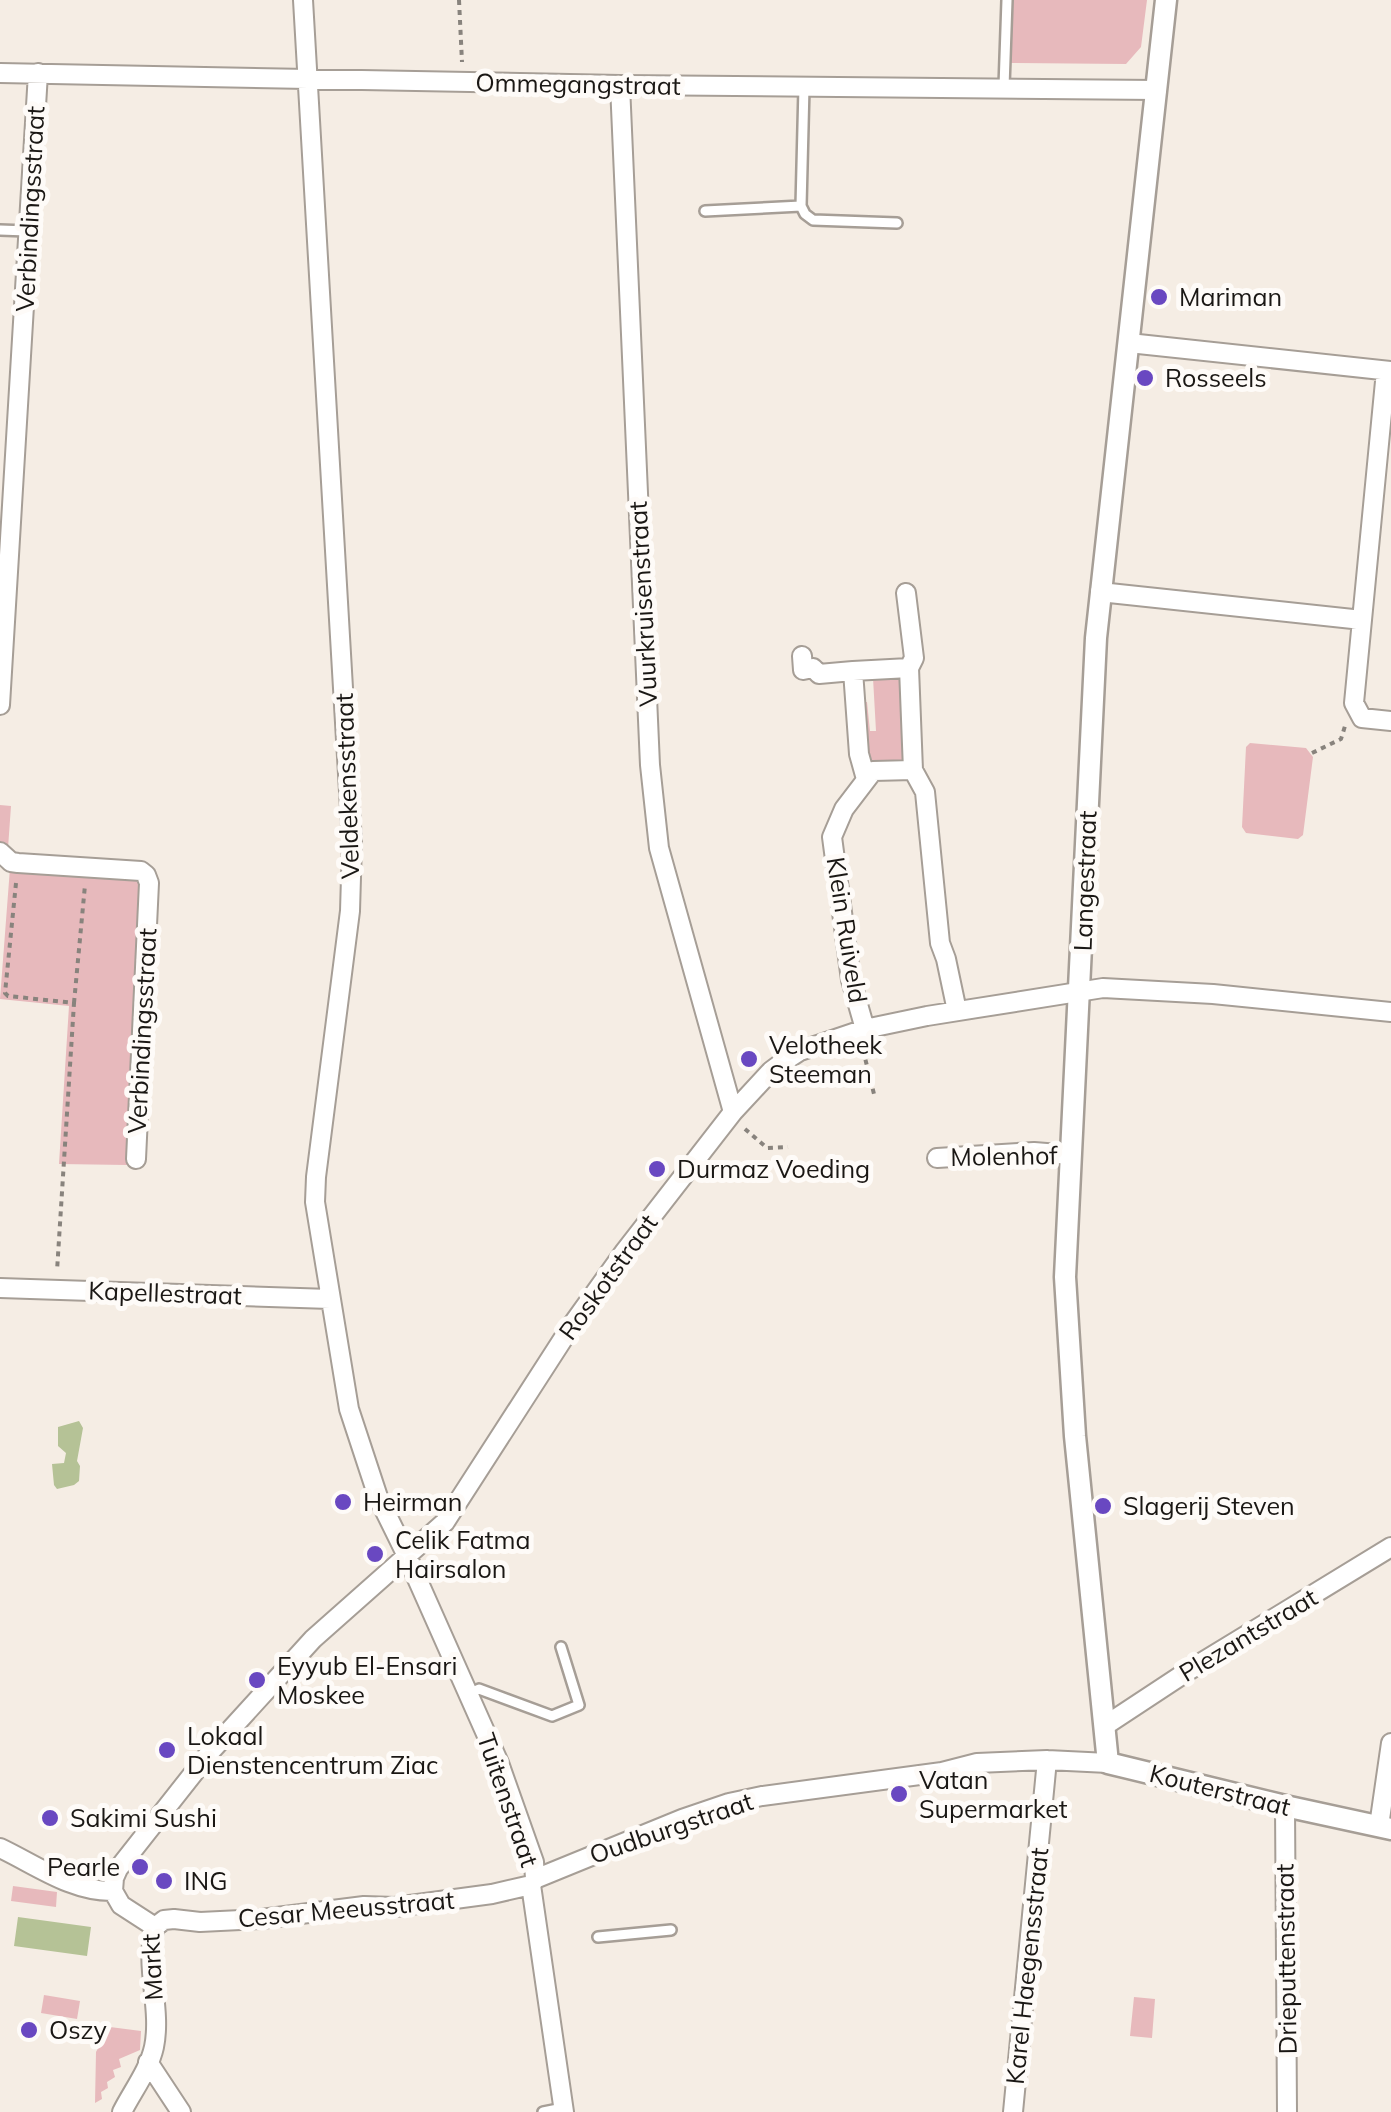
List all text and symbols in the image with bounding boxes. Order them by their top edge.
street label: Ommegangstraat [475,66,681,101]
street label: Verbindingsstraat [9,105,50,313]
place label: Mariman [1179,281,1282,312]
marker: Mariman [1148,286,1170,308]
place label: Rosseels [1165,362,1267,393]
marker: Rosseels [1134,367,1156,389]
street label: Vuurkruisenstraat [622,500,663,708]
street label: Veldekensstraat [328,692,365,880]
street label: Langestraat [1067,810,1102,952]
street label: Klein Ruiveld [821,854,874,1005]
street label: Verbindingsstraat [121,927,162,1135]
place label: Velotheek Steeman [769,1029,883,1089]
marker: Velotheek Steeman [738,1048,760,1070]
street label: Molenhof [950,1139,1058,1172]
place label: Durmaz Voeding [677,1153,870,1184]
marker: Durmaz Voeding [646,1158,668,1180]
street label: Roskotstraat [552,1208,664,1346]
street label: Kapellestraat [88,1274,243,1311]
place label: Heirman [363,1486,462,1517]
place label: Slagerij Steven [1123,1490,1295,1521]
marker: Heirman [332,1491,354,1513]
marker: Slagerij Steven [1092,1495,1114,1517]
place label: Celik Fatma Hairsalon [395,1524,530,1584]
marker: Celik Fatma Hairsalon [364,1543,386,1565]
street label: Plezantstraat [1173,1581,1323,1688]
place label: Eyyub El-Ensari Moskee [277,1650,457,1710]
marker: Eyyub El-Ensari Moskee [246,1669,268,1691]
place label: Lokaal Dienstencentrum Ziac [187,1720,438,1780]
street label: Tuitenstraat [471,1729,546,1871]
marker: Lokaal Dienstencentrum Ziac [156,1739,178,1761]
street label: Kouterstraat [1146,1757,1294,1822]
place label: Vatan Supermarket [919,1764,1068,1824]
marker: Vatan Supermarket [888,1783,910,1805]
street label: Oudburgstraat [585,1785,757,1870]
place label: Sakimi Sushi [70,1802,217,1833]
marker: Sakimi Sushi [39,1807,61,1829]
street label: Karel Haegensstraat [999,1846,1054,2086]
place label: Pearle [47,1851,120,1882]
marker: Pearle [129,1856,151,1878]
street label: Drieputtenstraat [1268,1863,1303,2055]
place label: ING [184,1865,227,1896]
marker: ING [153,1870,175,1892]
street label: Cesar Meeusstraat [237,1884,456,1933]
street label: Markt [134,1933,169,2001]
place label: Oszy [49,2014,107,2045]
marker: Oszy [18,2019,40,2041]

